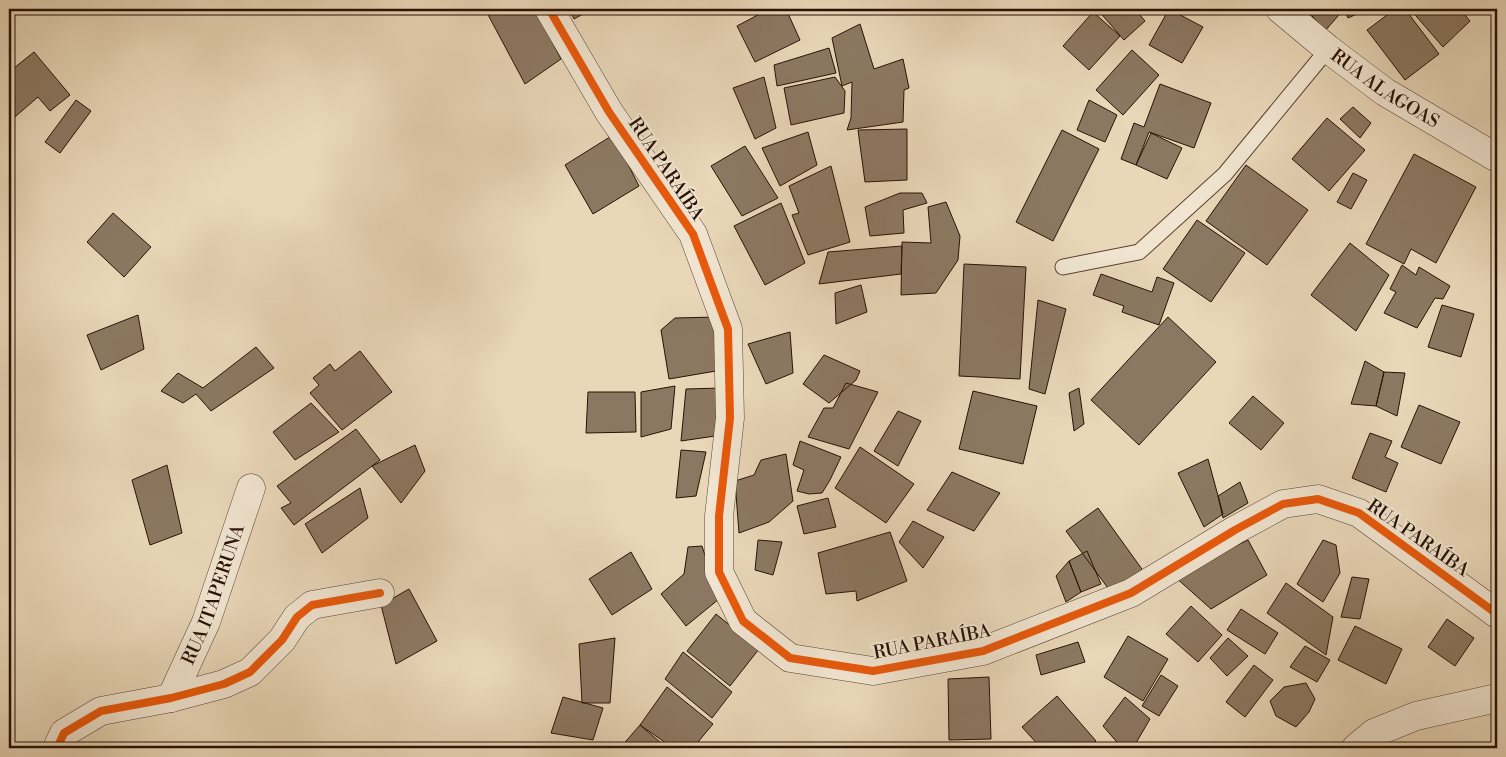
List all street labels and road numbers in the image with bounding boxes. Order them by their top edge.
street label: RUA ALAGOAS [1326,44,1444,133]
street label: RUA PARAÍBA [623,113,709,226]
street label: RUA PARAÍBA [1362,494,1474,582]
street label: RUA ITAPERUNA [176,521,250,668]
street label: RUA PARAÍBA [871,619,993,665]

